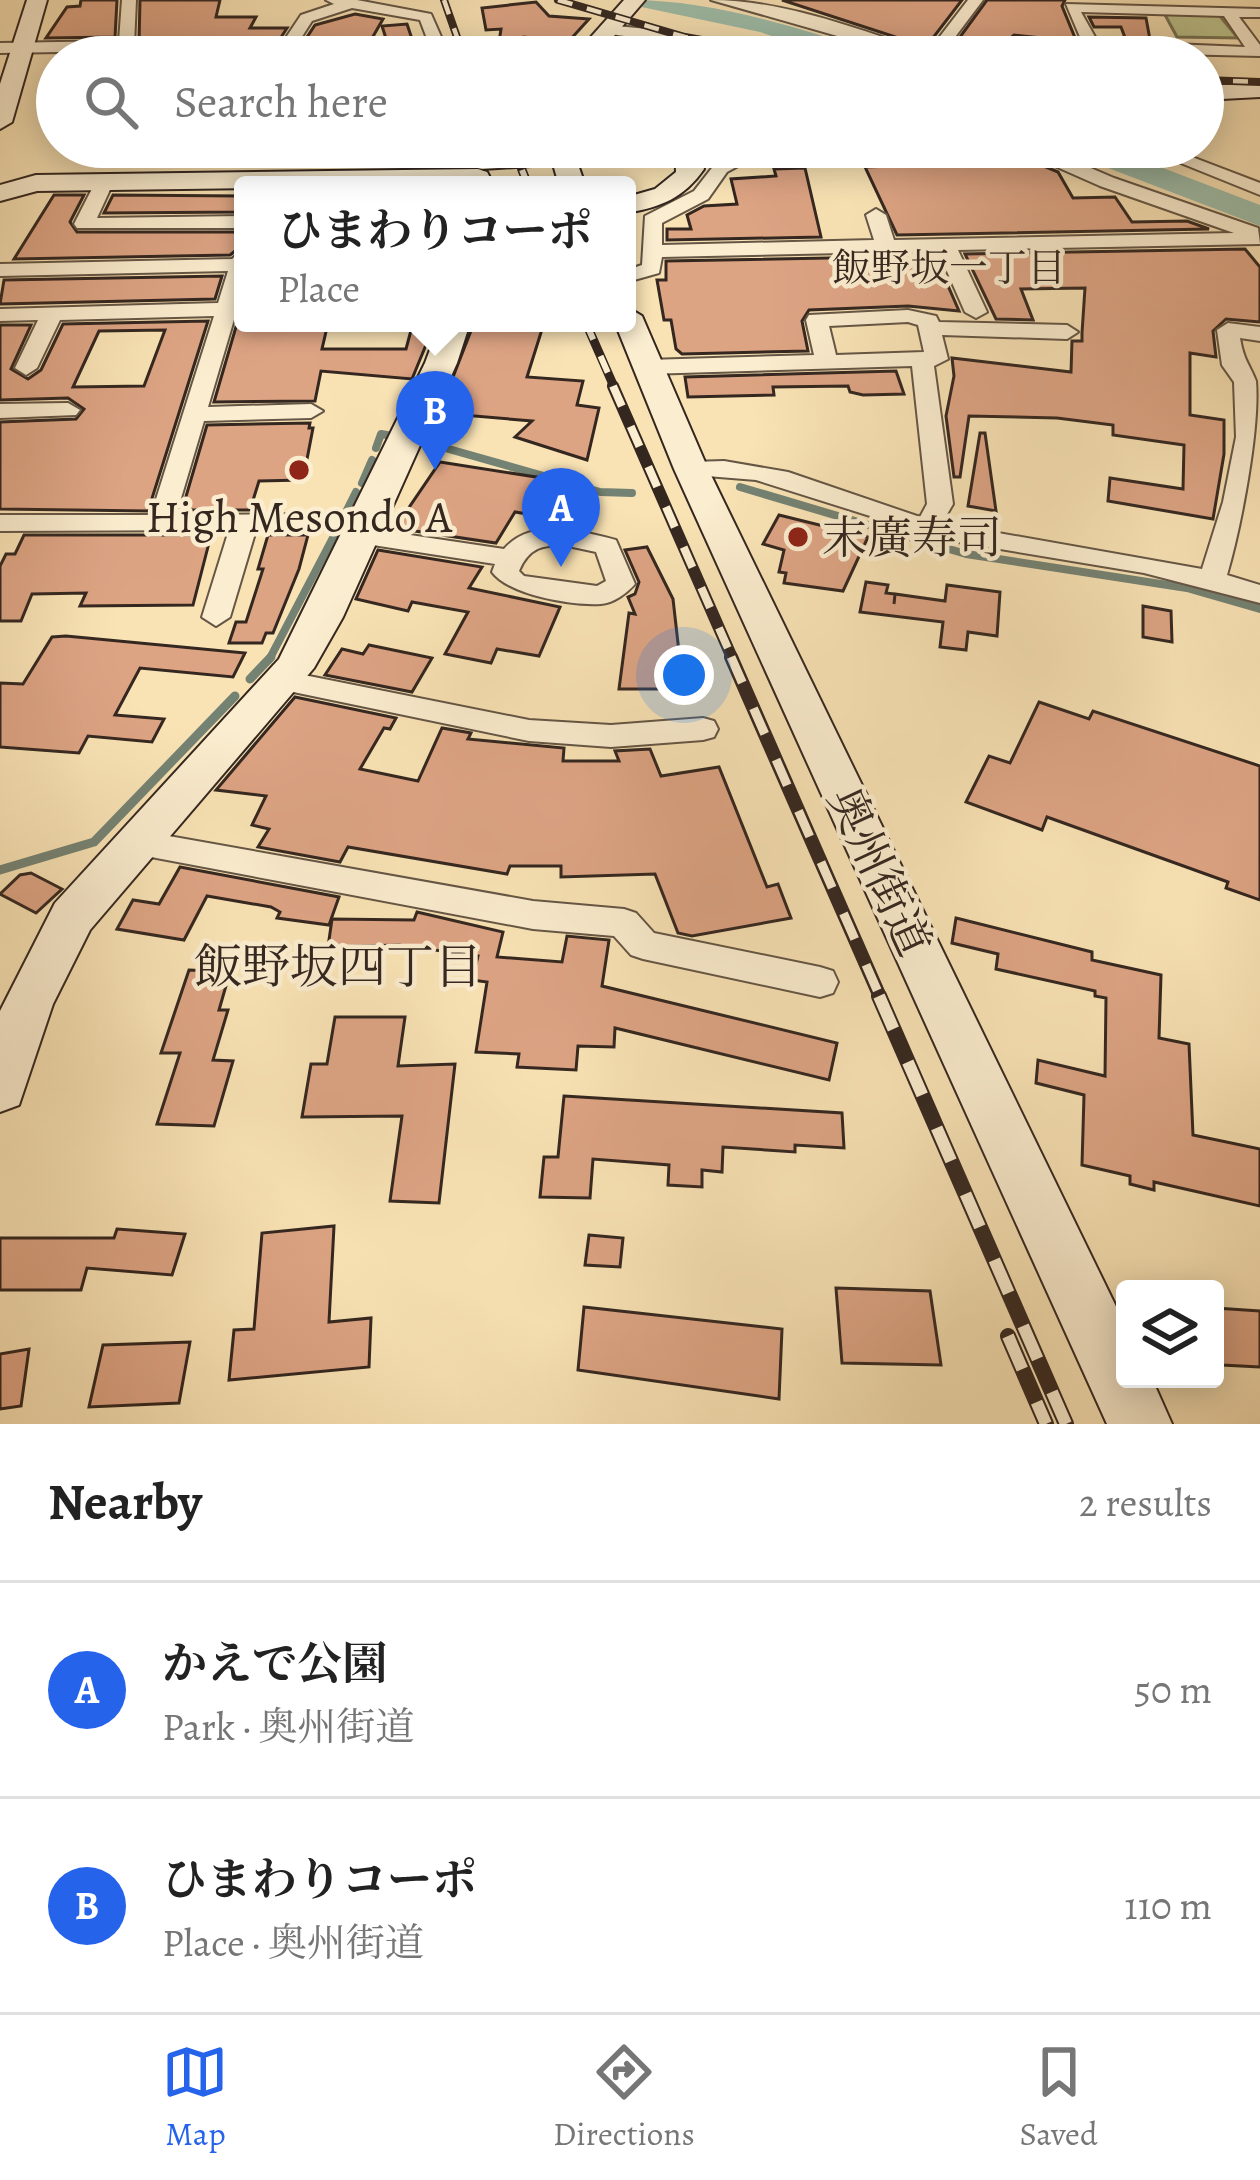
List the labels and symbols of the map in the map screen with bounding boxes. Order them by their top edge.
district label: 飯野坂一丁目 [832,241,1066,294]
pin: B [396,371,474,470]
marker: High Mesondo A [286,457,312,483]
pin: A [522,468,600,567]
place label: High Mesondo A [146,486,453,548]
place label: 末廣寿司 [822,507,1002,569]
marker: 末廣寿司 [785,524,811,550]
your location [654,645,714,705]
street label: 奥州街道 [813,777,945,966]
district label: 飯野坂四丁目 [194,934,482,1000]

